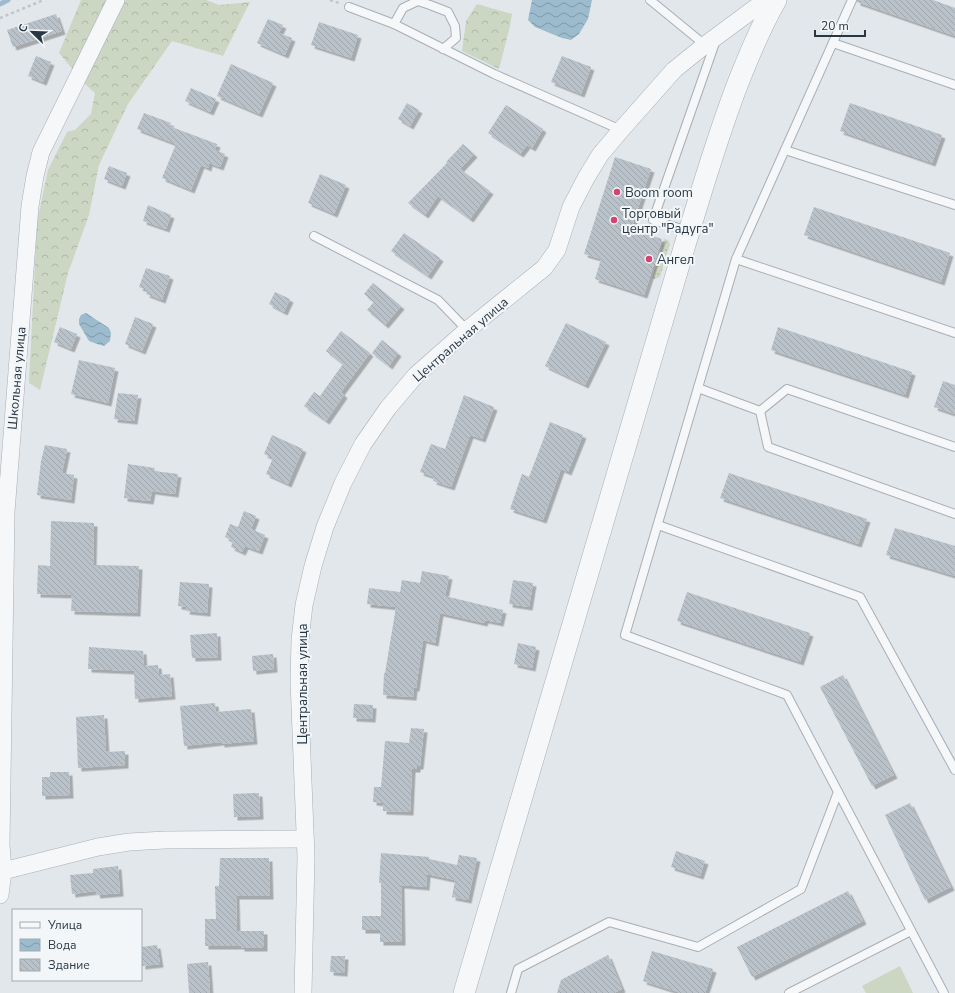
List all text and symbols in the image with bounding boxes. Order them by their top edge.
north arrow [12,12,52,52]
scale bar [815,12,865,38]
text: 20 m [821,18,849,34]
text: С [15,21,32,35]
place label: Boom room [625,184,693,202]
marker: Boom room [612,187,622,197]
place label: Торговый центр "Радуга" [622,205,714,238]
marker: Торговый центр "Радуга" [609,215,619,225]
place label: Ангел [657,251,694,269]
marker: Ангел [644,254,654,264]
street label: Центральная улица [409,293,512,386]
street label: Школьная улица [4,326,30,430]
street label: Центральная улица [294,623,312,745]
legend [12,909,142,981]
text: Улица [47,917,82,933]
text: Вода [48,937,76,953]
text: Здание [48,957,90,973]

